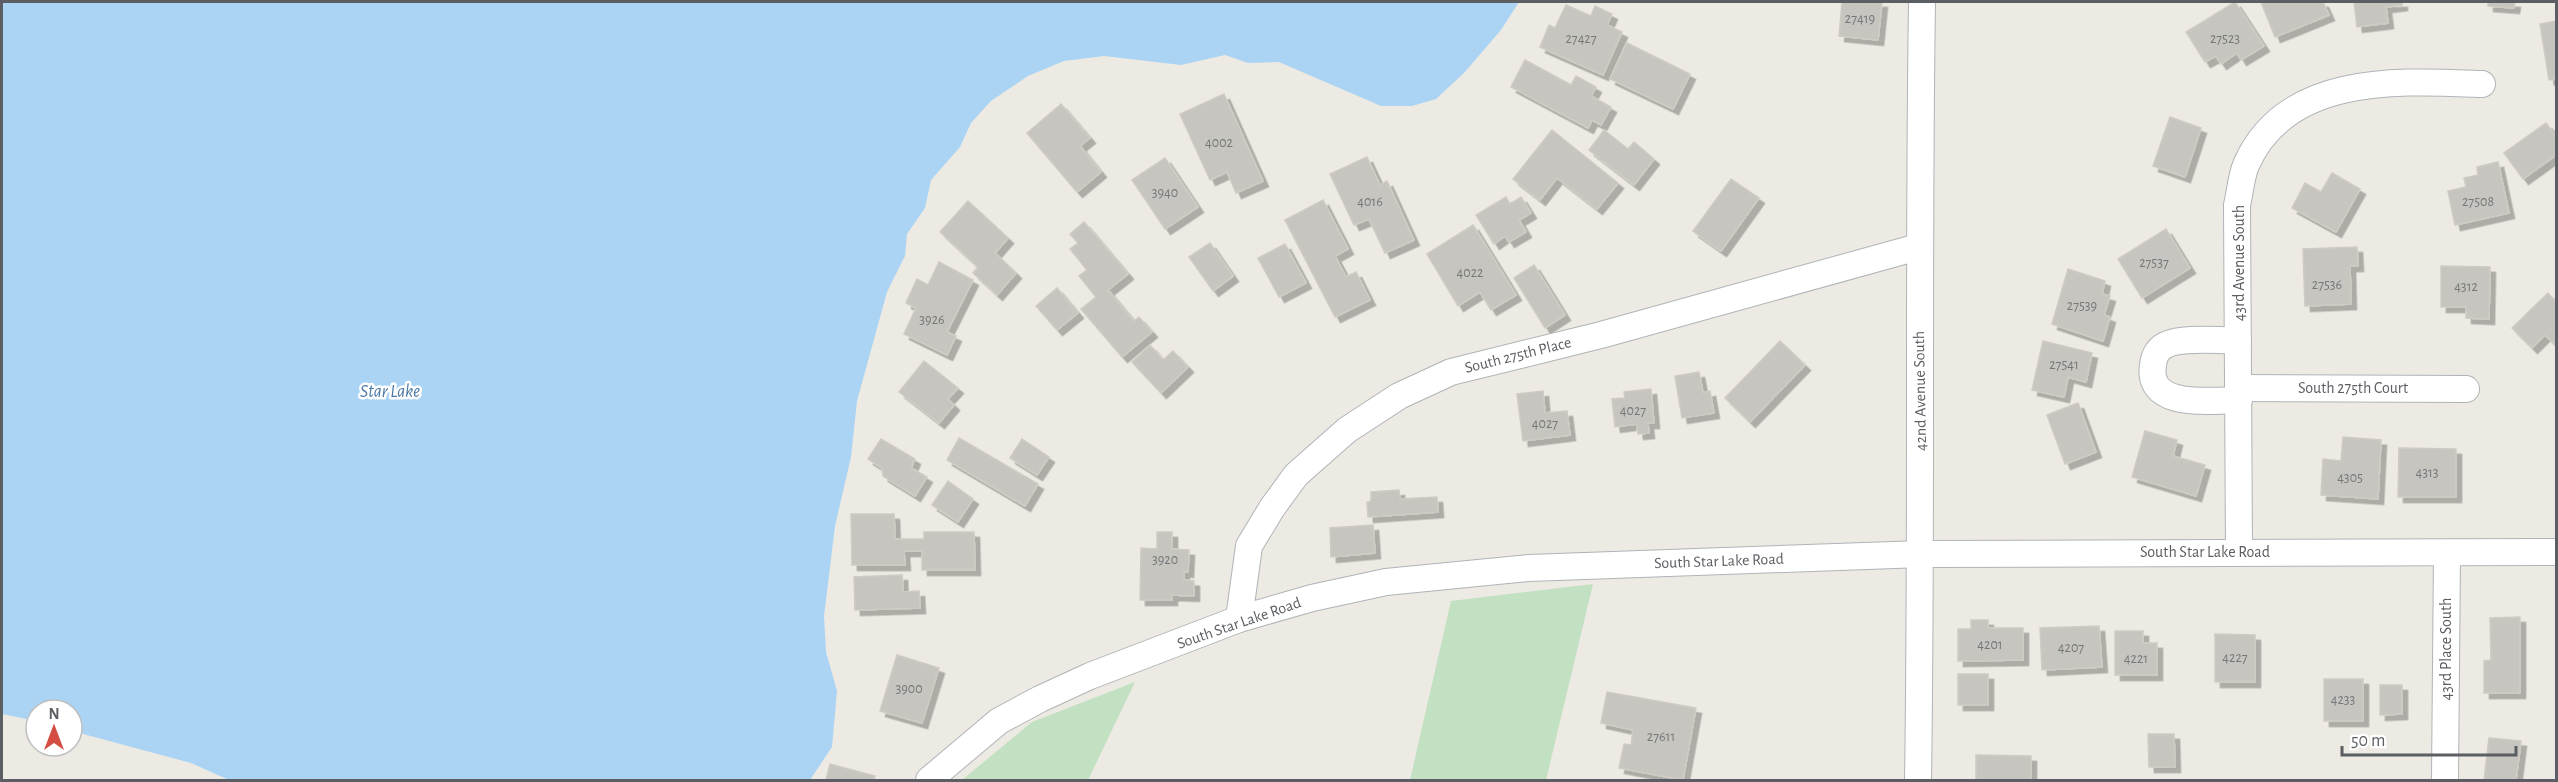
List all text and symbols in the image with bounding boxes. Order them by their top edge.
house number: 27419 [1845,12,1875,26]
house number: 27427 [1565,32,1597,46]
house number: 27523 [2210,32,2240,46]
house number: 4002 [1205,136,1233,150]
house number: 3940 [1152,186,1178,200]
house number: 4016 [1357,195,1383,209]
house number: 27508 [2462,195,2494,209]
street label: 43rd Avenue South [2231,205,2247,321]
house number: 27537 [2139,256,2169,270]
house number: 4022 [1457,266,1483,280]
house number: 27536 [2312,278,2342,292]
house number: 4312 [2454,280,2478,294]
house number: 27539 [2067,299,2097,313]
house number: 3926 [919,313,945,327]
street label: 42nd Avenue South [1911,331,1929,451]
street label: South 275th Place [1463,334,1573,376]
house number: 27541 [2049,358,2079,372]
street label: South 275th Court [2298,380,2408,396]
water label: Star Lake [360,383,420,401]
house number: 4027 [1620,404,1646,418]
house number: 4027 [1532,417,1558,431]
house number: 4313 [2415,466,2439,480]
house number: 4305 [2337,471,2363,485]
street label: South Star Lake Road [2140,544,2270,560]
street label: South Star Lake Road [1654,551,1784,571]
house number: 3920 [1152,553,1178,567]
street label: South Star Lake Road [1175,594,1303,652]
street label: 43rd Place South [2438,598,2454,700]
house number: 4201 [1977,638,2003,652]
house number: 4207 [2058,641,2084,655]
house number: 4227 [2222,651,2248,665]
house number: 4221 [2124,652,2148,666]
house number: 3900 [895,682,923,696]
house number: 4233 [2331,693,2356,707]
north arrow [24,698,84,758]
text: N [48,706,60,722]
scale bar [2342,719,2516,757]
house number: 27611 [1647,730,1675,744]
text: 50 m [2351,732,2385,750]

